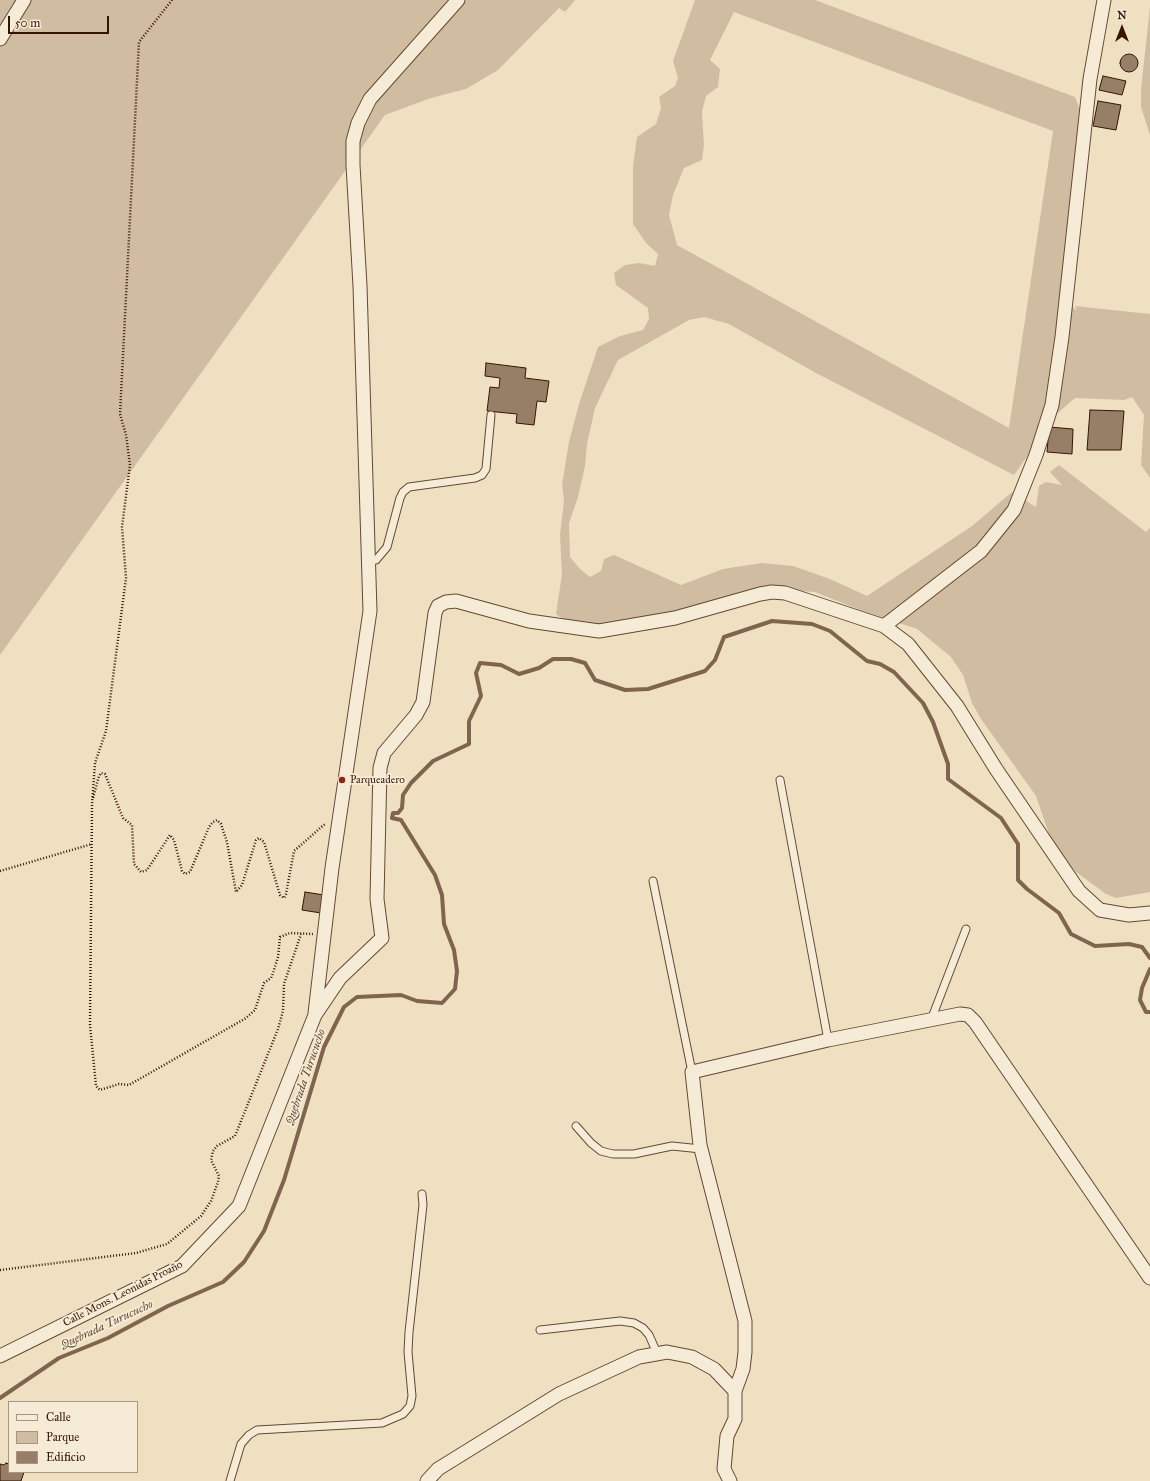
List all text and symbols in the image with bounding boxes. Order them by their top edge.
scale bar [10,8,111,34]
north arrow [1102,8,1142,48]
text: N [1117,9,1127,22]
text: 50 m [15,16,40,30]
place label: Parqueadero [350,773,405,787]
marker: Parqueadero [337,775,347,785]
water label: Quebrada Turucucho [283,1027,329,1127]
street label: Calle Mons. Leonidas Proaño [61,1258,185,1330]
water label: Quebrada Turucucho [59,1297,155,1353]
legend [8,1401,138,1473]
text: Calle [46,1410,71,1424]
text: Parque [46,1430,79,1444]
text: Edificio [46,1450,85,1464]

